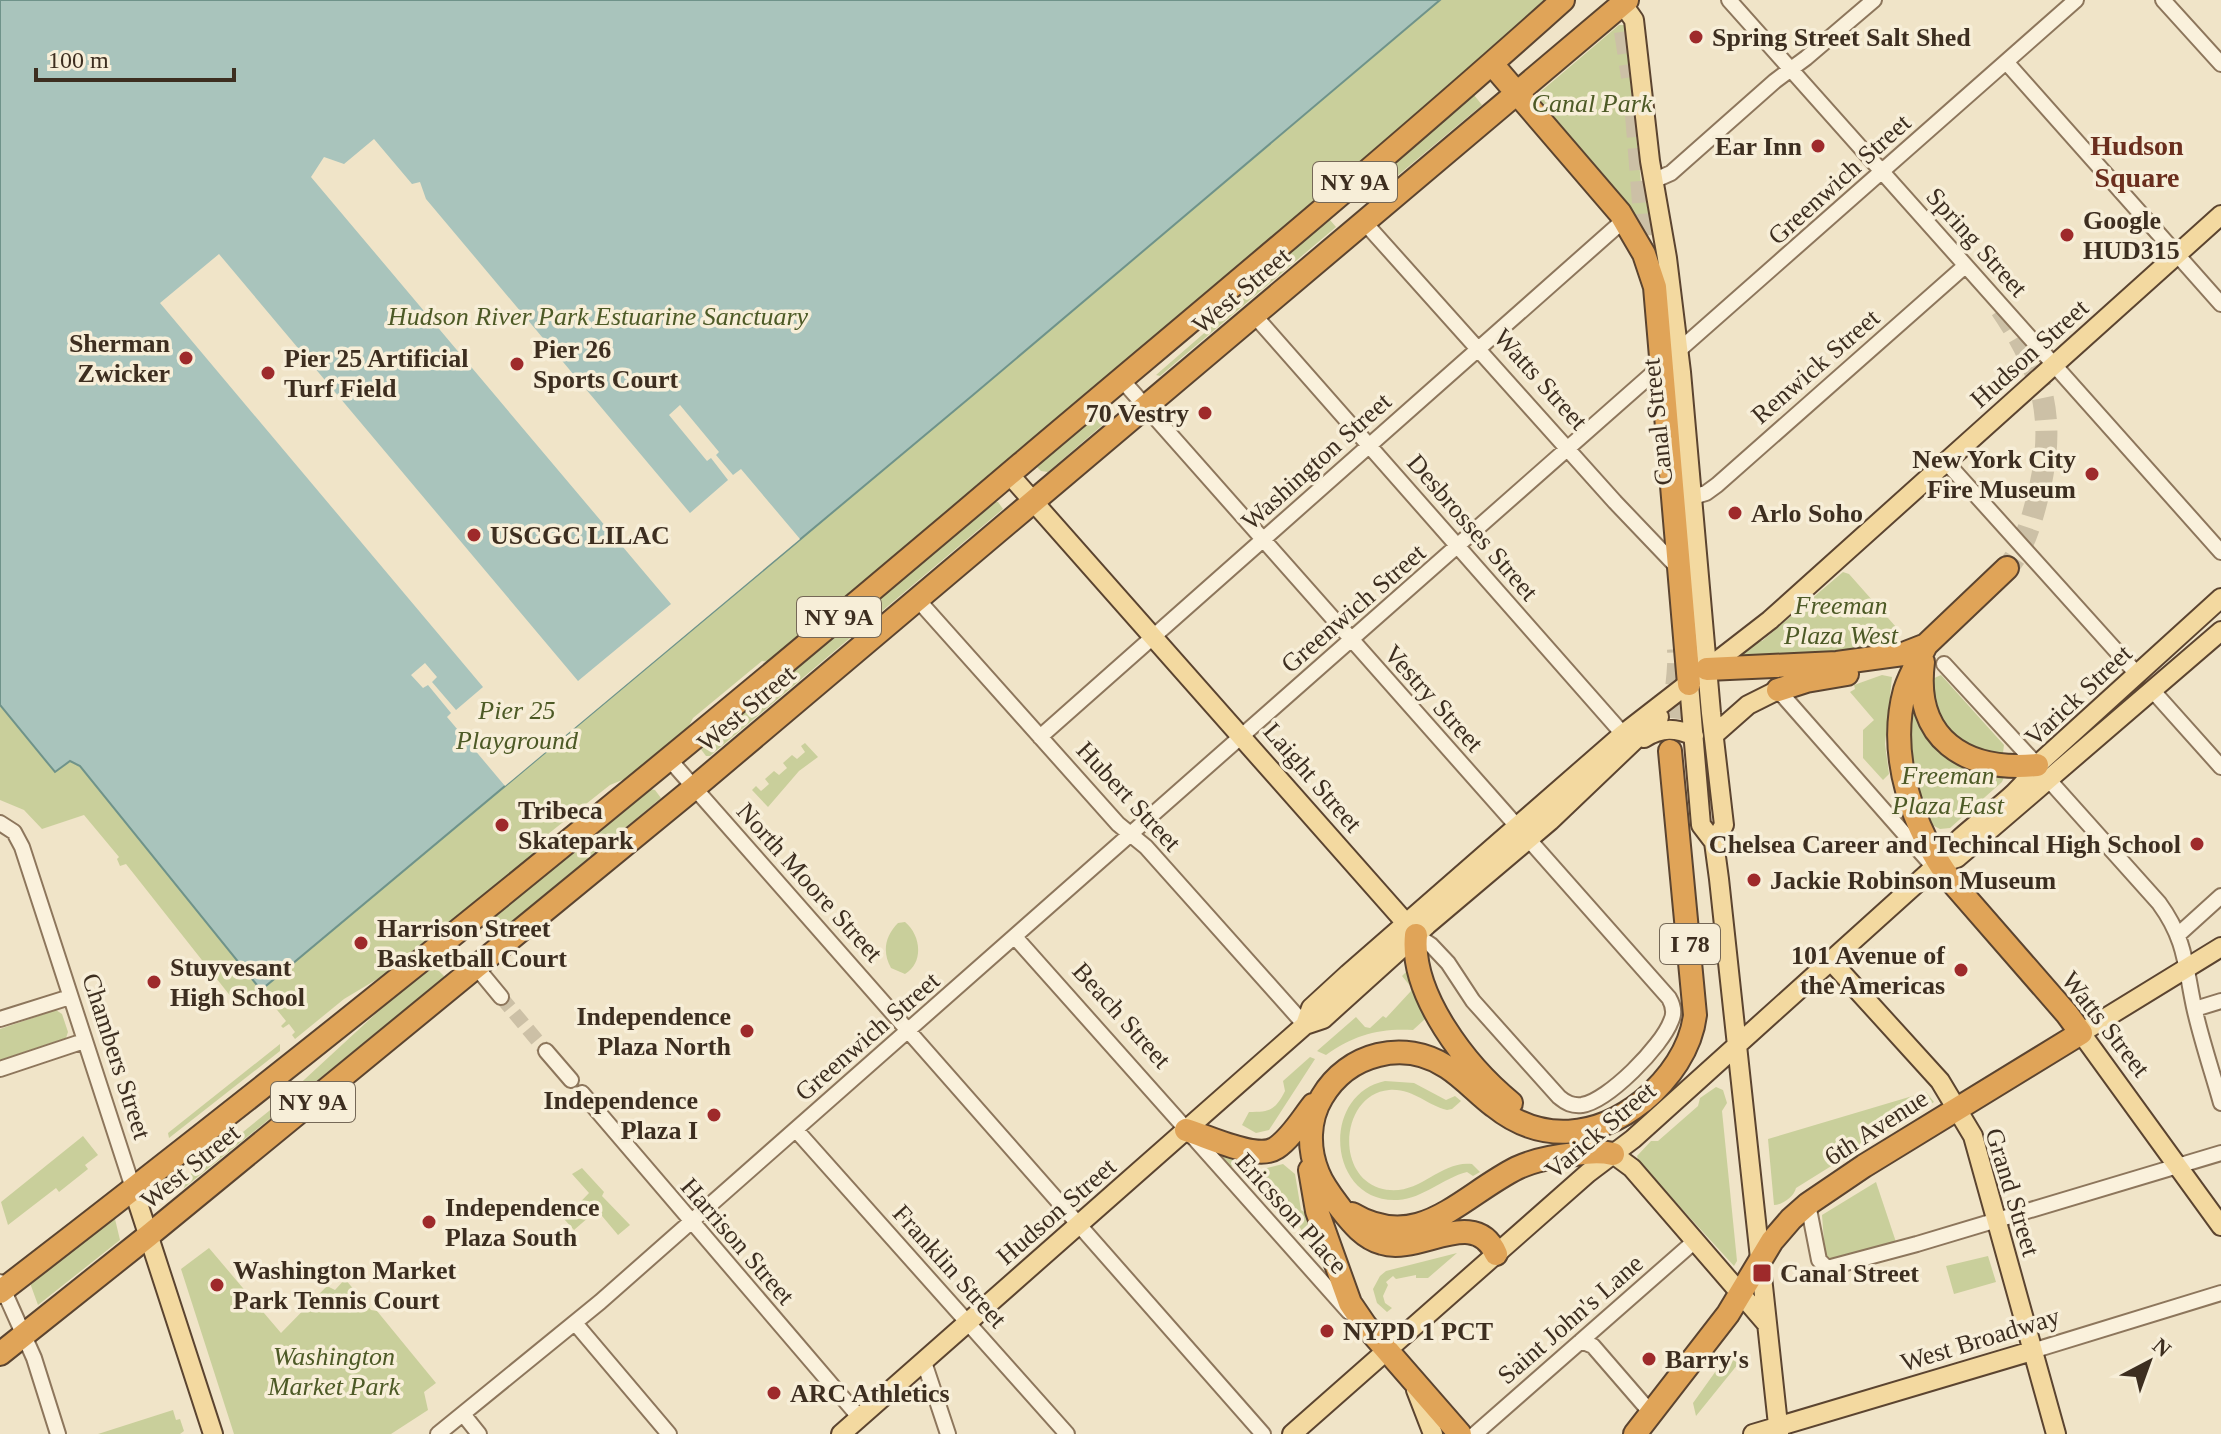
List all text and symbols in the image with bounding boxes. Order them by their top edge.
place label: Spring Street Salt Shed [1712,23,1971,52]
marker: Spring Street Salt Shed [1687,28,1705,46]
scale bar [36,32,234,82]
text: 100 m [48,47,109,73]
park label: Canal Park [1532,89,1653,118]
street label: Greenwich Street [1762,107,1917,251]
district label: Hudson Square [2090,130,2184,193]
place label: Ear Inn [1715,132,1803,161]
marker: Ear Inn [1809,137,1827,155]
road number: NY 9A [1313,162,1397,202]
street label: Spring Street [1920,182,2034,303]
place label: Google HUD315 [2083,206,2180,265]
marker: Google HUD315 [2058,226,2076,244]
street label: West Street [1187,241,1297,340]
street label: Hudson Street [1965,293,2095,414]
park label: Hudson River Park Estuarine Sanctuary [387,302,809,331]
street label: Renwick Street [1746,303,1886,430]
street label: Watts Street [1488,323,1594,436]
place label: Sherman Zwicker [69,329,171,388]
place label: Pier 26 Sports Court [533,335,679,394]
place label: Pier 25 Artificial Turf Field [284,344,468,403]
marker: Sherman Zwicker [177,349,195,367]
marker: Pier 26 Sports Court [508,355,526,373]
street label: Canal Street [1636,356,1679,487]
marker: Pier 25 Artificial Turf Field [259,364,277,382]
street label: Washington Street [1236,386,1397,536]
place label: 70 Vestry [1086,399,1189,428]
marker: 70 Vestry [1196,404,1214,422]
place label: New York City Fire Museum [1912,445,2076,504]
street label: Desbrosses Street [1401,448,1544,607]
marker: New York City Fire Museum [2083,465,2101,483]
place label: Arlo Soho [1751,499,1863,528]
marker: Arlo Soho [1726,504,1744,522]
place label: USCGC LILAC [490,521,670,550]
marker: USCGC LILAC [465,526,483,544]
street label: Greenwich Street [1275,537,1432,679]
park label: Freeman Plaza West [1783,591,1899,650]
road number: NY 9A [797,597,881,637]
street label: Varick Street [2019,638,2138,752]
street label: Vestry Street [1378,639,1490,758]
street label: West Street [692,659,802,758]
park label: Pier 25 Playground [455,696,579,755]
street label: Laight Street [1257,717,1368,838]
street label: Hubert Street [1071,735,1187,858]
park label: Freeman Plaza East [1891,761,2005,820]
place label: Tribeca Skatepark [518,796,634,855]
street label: North Moore Street [731,797,889,968]
marker: Tribeca Skatepark [493,816,511,834]
place label: Chelsea Career and Techincal High School [1709,830,2181,859]
marker: Chelsea Career and Techincal High School [2188,835,2206,853]
place label: Jackie Robinson Museum [1770,866,2056,895]
marker: Jackie Robinson Museum [1745,871,1763,889]
place label: Harrison Street Basketball Court [377,914,567,973]
road number: I 78 [1660,924,1720,964]
marker: Harrison Street Basketball Court [352,934,370,952]
place label: 101 Avenue of the Americas [1791,941,1945,1000]
place label: Stuyvesant High School [170,953,305,1012]
street label: Beach Street [1067,957,1177,1075]
marker: 101 Avenue of the Americas [1952,961,1970,979]
street label: Greenwich Street [789,965,946,1107]
street label: Watts Street [2055,966,2156,1083]
street label: Chambers Street [76,970,157,1143]
marker: Stuyvesant High School [145,973,163,991]
place label: Independence Plaza North [576,1002,732,1061]
marker: Independence Plaza North [738,1022,756,1040]
street label: Varick Street [1539,1075,1662,1185]
road number: NY 9A [271,1082,355,1122]
street label: 6th Avenue [1819,1083,1933,1172]
place label: Independence Plaza I [543,1086,698,1145]
marker: Independence Plaza I [705,1106,723,1124]
street label: West Street [135,1117,246,1215]
street label: Grand Street [1979,1125,2046,1260]
street label: Ericsson Place [1230,1147,1353,1280]
street label: Hudson Street [991,1151,1122,1271]
street label: Harrison Street [675,1172,801,1311]
place label: Independence Plaza South [445,1193,600,1252]
street label: Franklin Street [887,1199,1013,1334]
marker: Independence Plaza South [420,1213,438,1231]
street label: Saint John's Lane [1492,1249,1649,1390]
place label: Washington Market Park Tennis Court [233,1256,457,1315]
place label: Canal Street [1780,1259,1919,1288]
marker: Canal Street [1751,1262,1773,1284]
marker: Washington Market Park Tennis Court [208,1276,226,1294]
street label: West Broadway [1897,1302,2063,1377]
place label: NYPD 1 PCT [1343,1317,1493,1346]
marker: NYPD 1 PCT [1318,1322,1336,1340]
north arrow [2109,1322,2189,1402]
text: N [2148,1333,2176,1362]
park label: Washington Market Park [267,1342,401,1401]
place label: Barry's [1665,1345,1749,1374]
marker: Barry's [1640,1350,1658,1368]
place label: ARC Athletics [790,1379,950,1408]
marker: ARC Athletics [765,1384,783,1402]

